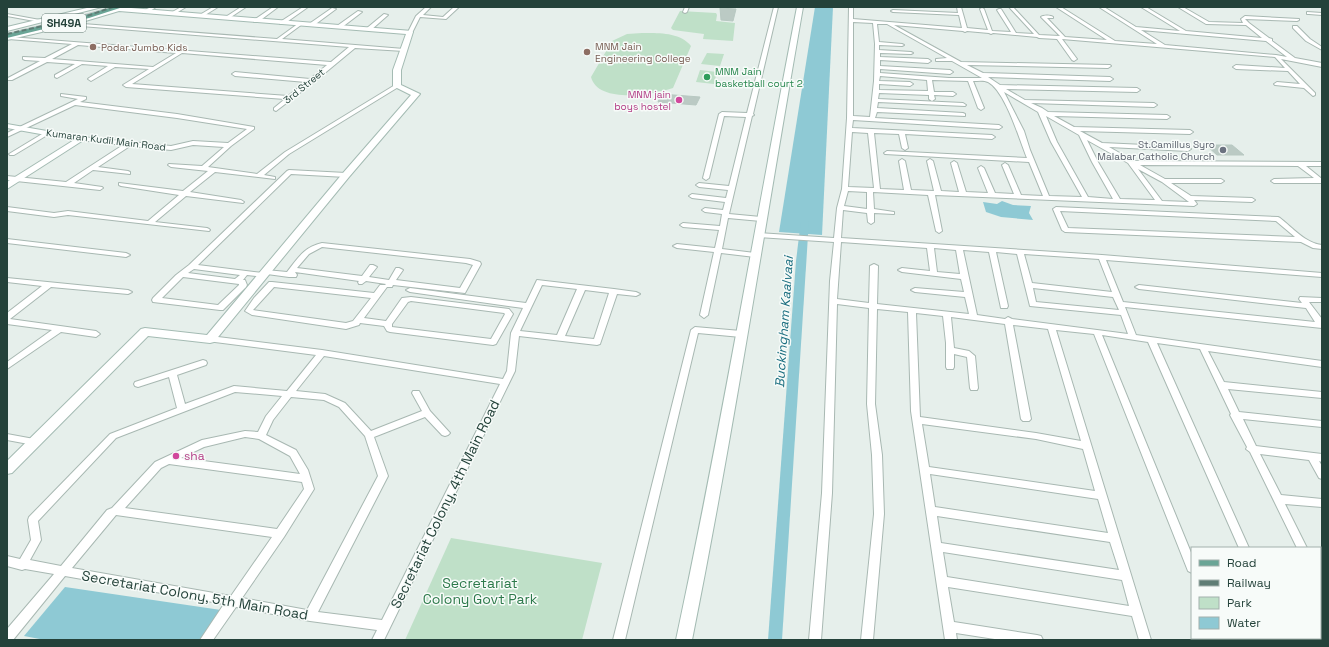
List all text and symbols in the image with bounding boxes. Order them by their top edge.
road number: SH49A [42,14,86,32]
place label: MNM Jain Engineering College [595,40,691,65]
place label: Podar Jumbo Kids [101,41,187,54]
marker: Podar Jumbo Kids [88,42,98,52]
marker: MNM Jain Engineering College [582,47,592,57]
street label: 3rd Street [281,65,328,107]
place label: MNM Jain basketball court 2 [715,65,803,90]
marker: MNM Jain basketball court 2 [702,72,712,82]
place label: MNM jain boys hostel [614,88,671,113]
marker: MNM jain boys hostel [674,95,684,105]
street label: Kumaran Kudil Main Road [45,126,167,154]
place label: St.Camillus Syro Malabar Catholic Church [1097,138,1215,163]
marker: St.Camillus Syro Malabar Catholic Church [1218,145,1228,155]
water label: Buckingham Kaalvaai [771,254,797,388]
street label: Secretariat Colony, 4th Main Road [386,397,504,611]
place label: sha [184,448,205,464]
marker: sha [171,451,181,461]
legend [1191,547,1321,639]
text: Road [1227,555,1256,571]
street label: Secretariat Colony, 5th Main Road [80,566,310,624]
park label: Secretariat Colony Govt Park [423,574,538,608]
text: Railway [1227,575,1271,591]
text: Park [1227,595,1252,611]
text: Water [1227,615,1261,631]

